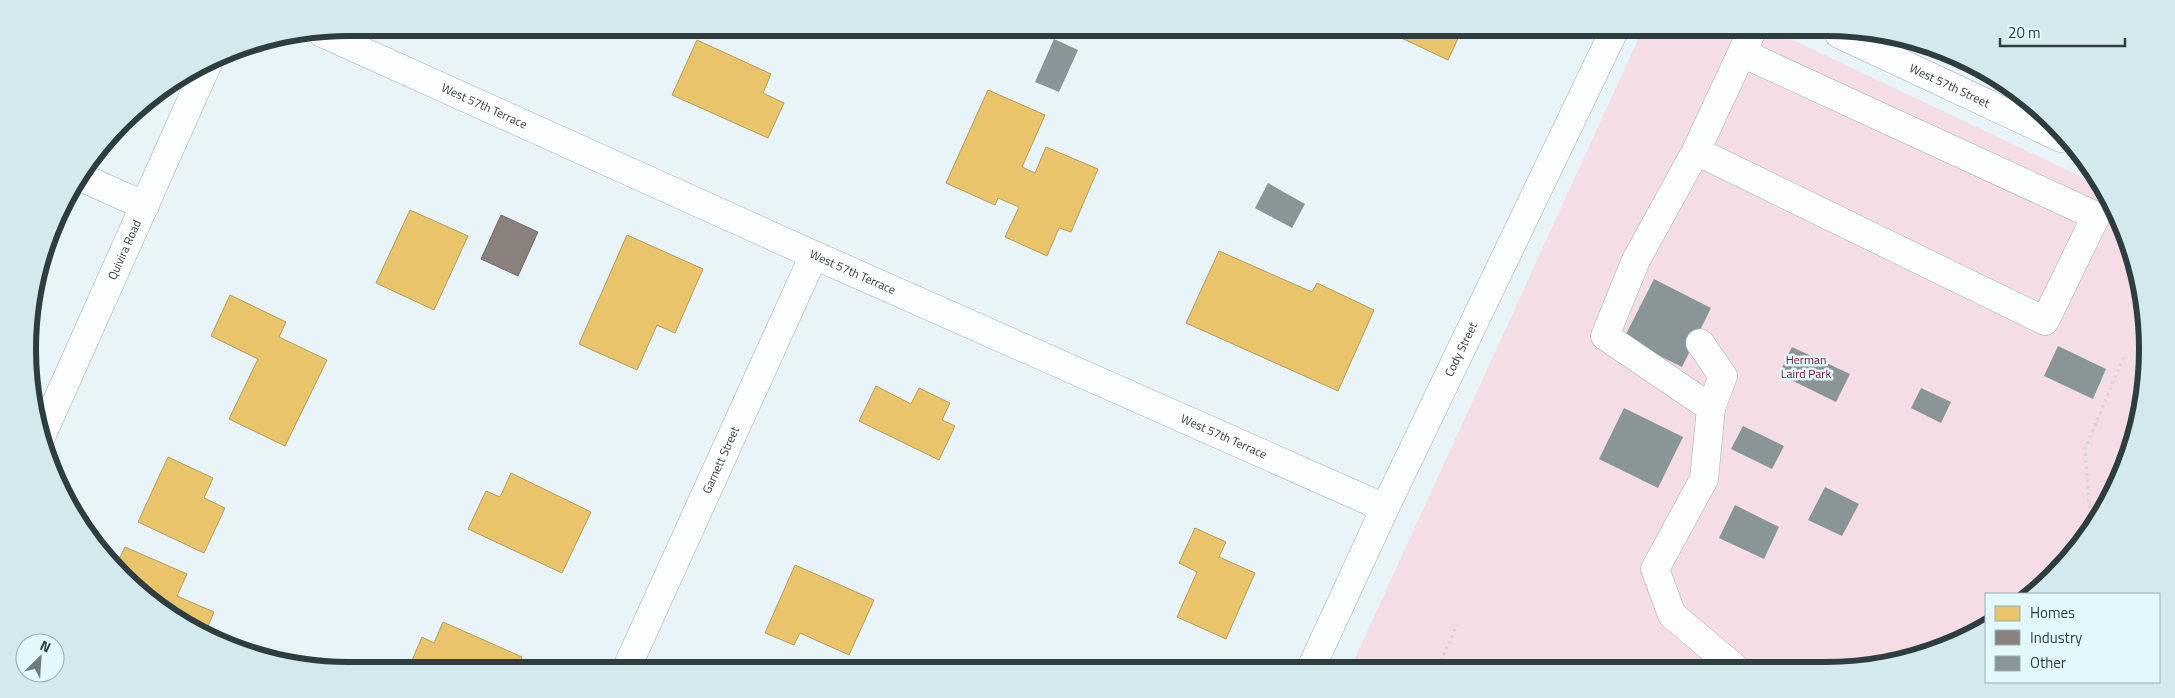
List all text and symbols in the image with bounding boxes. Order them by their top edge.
scale bar [2000,15,2125,47]
text: 20 m [2008,21,2041,44]
street label: West 57th Street [1906,58,1994,113]
street label: West 57th Terrace [438,78,531,133]
street label: Quivira Road [102,216,146,283]
street label: West 57th Terrace [807,244,899,299]
street label: Cody Street [1439,318,1482,380]
park label: Herman Laird Park [1781,350,1831,383]
street label: West 57th Terrace [1178,409,1270,464]
street label: Garnett Street [697,422,744,497]
legend [1985,593,2160,683]
text: Homes [2030,601,2075,624]
text: Industry [2030,626,2082,649]
north arrow [15,633,65,683]
text: N [37,634,55,657]
text: Other [2030,651,2066,674]

